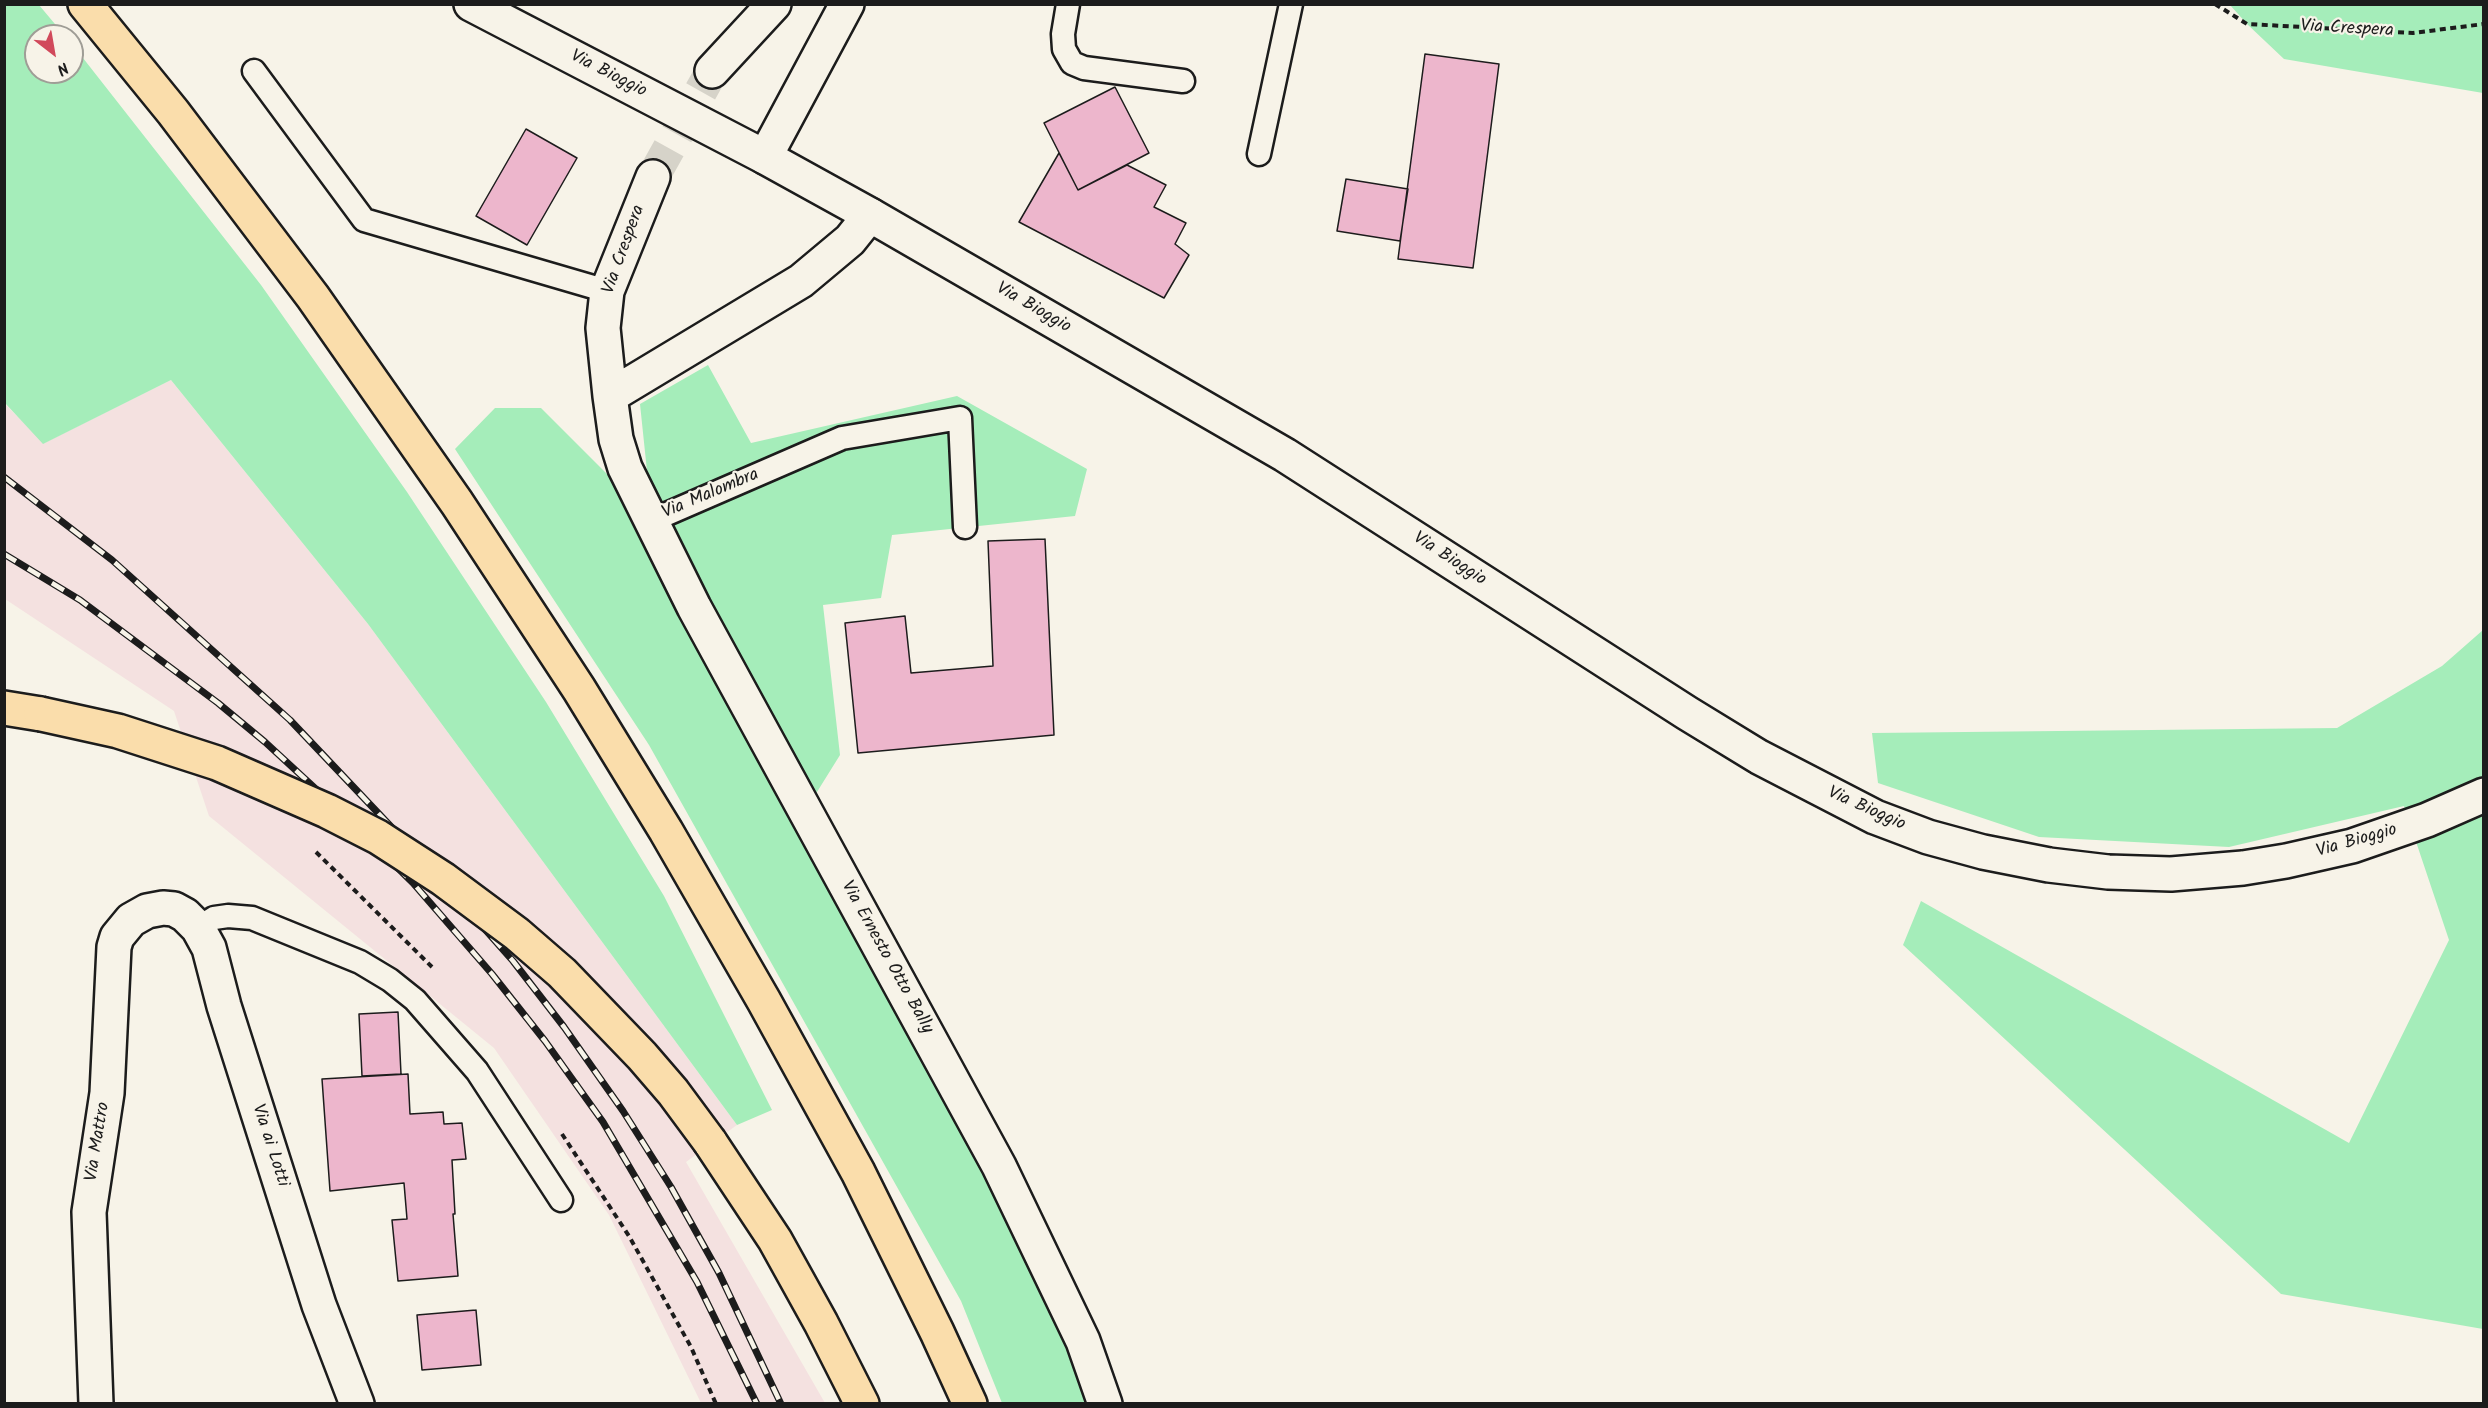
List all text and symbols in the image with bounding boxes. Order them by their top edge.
street label: Via Crespera [2300,17,2394,43]
north arrow [24,24,84,84]
street label: Via Bioggio [566,47,650,103]
text: N [52,55,73,81]
street label: Via Crespera [599,203,651,297]
street label: Via Bioggio [992,279,1074,339]
street label: Via Malombra [659,465,763,525]
street label: Via Bioggio [1408,528,1490,592]
street label: Via Bioggio [1824,783,1908,837]
street label: Via Bioggio [2314,820,2400,864]
street label: Via Ernesto Otto Bally [835,878,937,1038]
street label: Via Mattro [82,1101,116,1183]
street label: Via ai Lotti [245,1102,293,1190]

